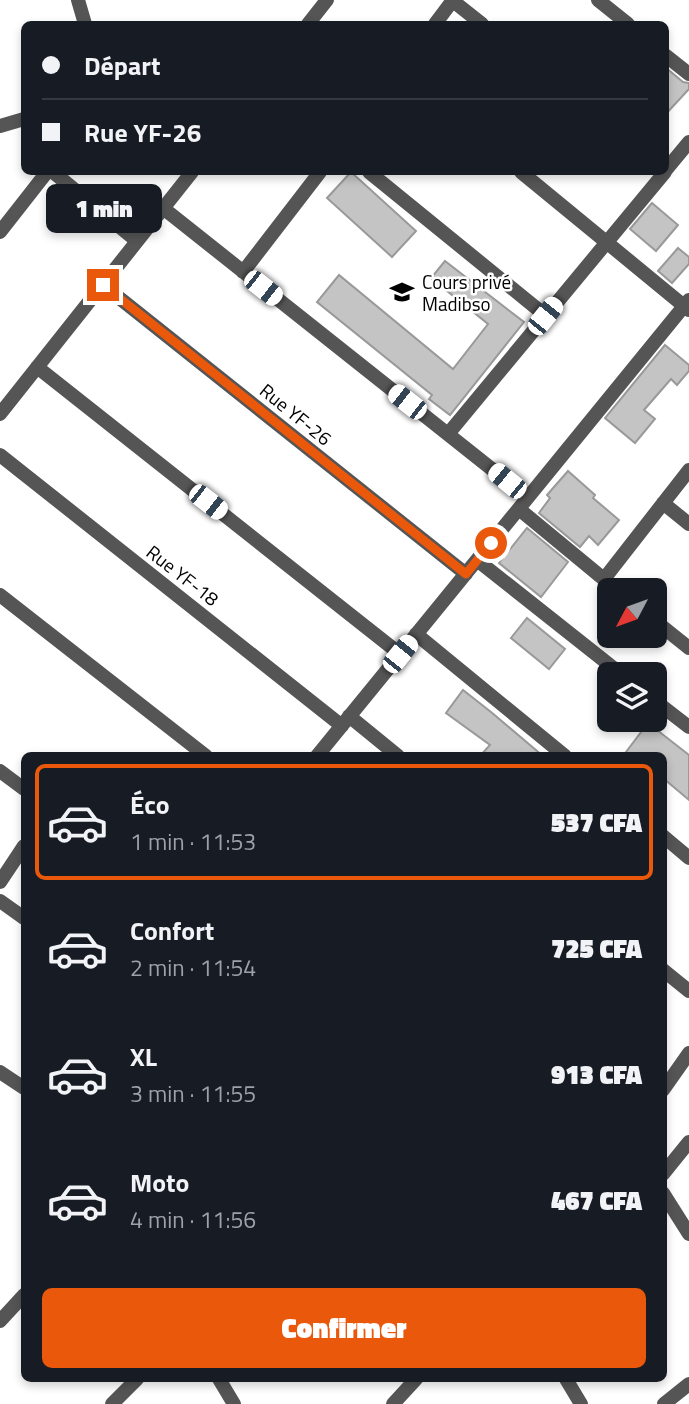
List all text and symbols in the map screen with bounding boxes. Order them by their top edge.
text: Départ [84,46,160,85]
text: Rue YF-26 [84,113,201,152]
callout: 1 min [45,184,161,232]
text: 1 min [75,191,133,226]
car [240,267,287,309]
place label: Cours privé Madibso [422,267,511,318]
route end [87,269,119,301]
school or university icon: Cours privé Madibso [388,278,416,306]
car [524,293,567,339]
street label: Rue YF-26 [254,376,338,452]
car [384,381,431,423]
car [485,460,530,502]
car [185,481,232,523]
route start [475,527,507,559]
street label: Rue YF-18 [140,537,226,613]
north arrow [597,578,667,648]
map controls [597,578,667,732]
car [379,631,422,677]
button: layers [597,662,667,732]
text: Éco [130,785,170,824]
icon: car [46,791,109,854]
text: 537 CFA [551,803,642,842]
text: 1 min · 11:53 [130,824,256,859]
text: Confort [130,911,214,950]
icon: car [46,917,109,980]
text: 725 CFA [551,929,642,968]
text: 2 min · 11:54 [130,950,256,985]
text: XL [130,1037,157,1076]
icon: car [46,1043,109,1106]
text: 913 CFA [551,1055,642,1094]
text: 3 min · 11:55 [130,1076,256,1111]
text: Moto [130,1163,189,1202]
icon: car [46,1169,109,1232]
text: 467 CFA [551,1181,642,1220]
text: 4 min · 11:56 [130,1202,256,1237]
button: Confirmer [42,1288,646,1368]

